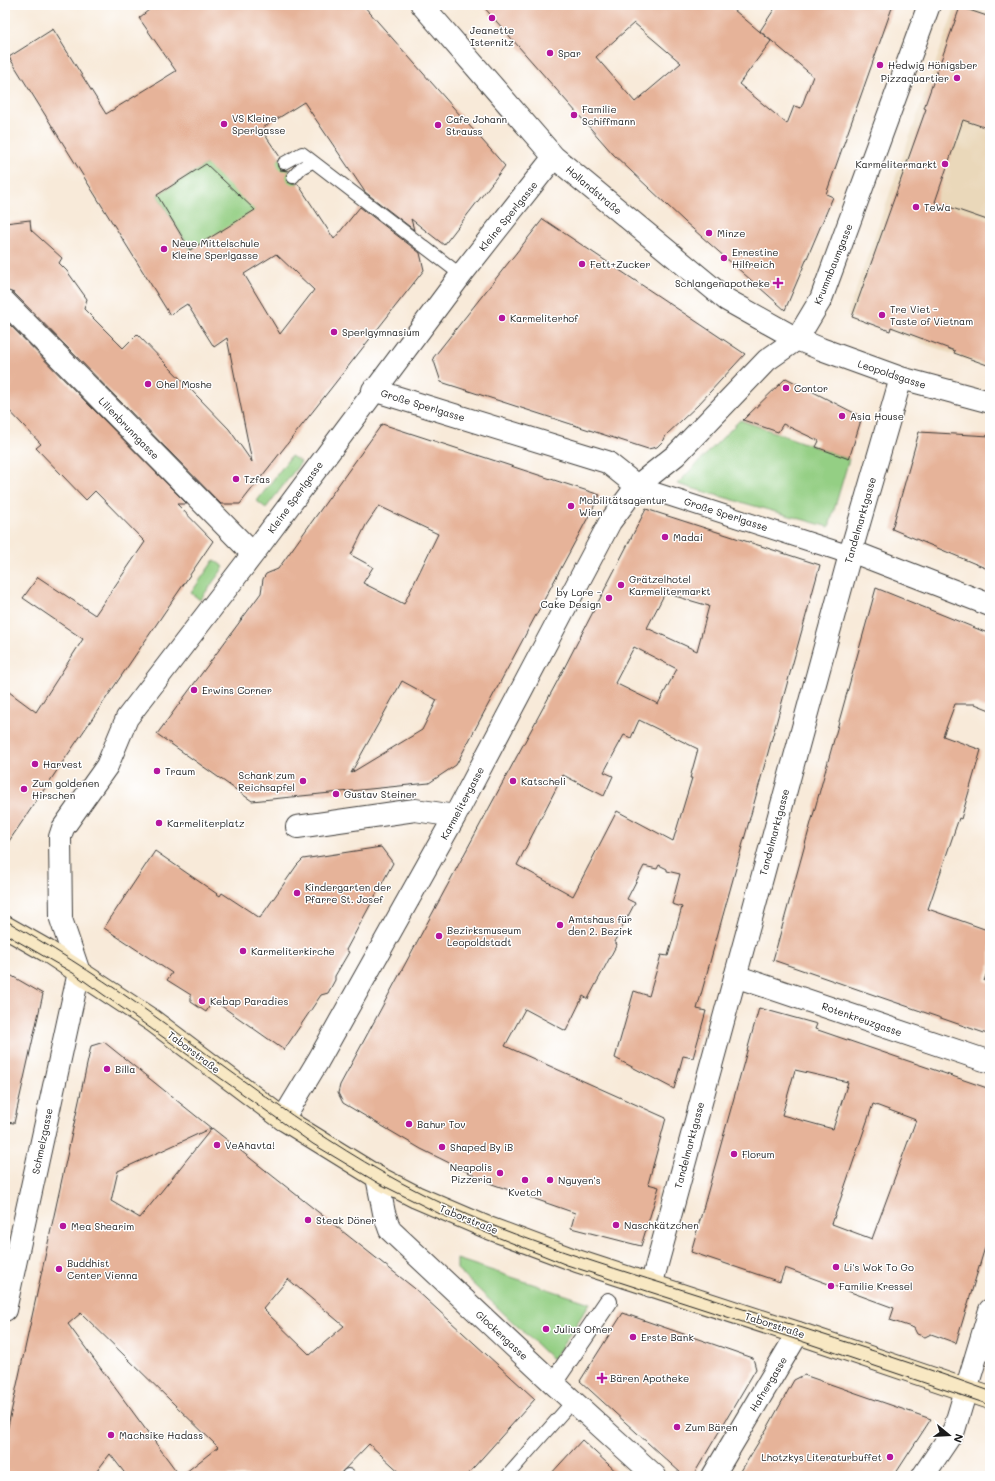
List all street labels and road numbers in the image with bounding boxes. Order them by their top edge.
street label: Hollandstraße [563,162,625,218]
street label: Kleine Sperlgasse [475,178,541,254]
street label: Krummbaumgasse [810,221,856,307]
street label: Leopoldsgasse [856,356,928,392]
street label: Große Sperlgasse [379,386,467,424]
street label: Lilienbrunngasse [96,394,162,462]
street label: Kleine Sperlgasse [264,458,326,536]
street label: Tandelmarktgasse [841,475,879,565]
street label: Große Sperlgasse [682,494,770,534]
street label: Karmelitergasse [437,764,487,842]
street label: Tandelmarktgasse [756,787,792,877]
street label: Rotenkreuzgasse [820,999,904,1039]
street label: Taborstraße [165,1028,223,1076]
street label: Tandelmarktgasse [671,1100,707,1190]
street label: Schmelzgasse [28,1107,56,1175]
street label: Taborstraße [438,1201,500,1237]
street label: Glockengasse [473,1307,531,1363]
street label: Taborstraße [743,1309,807,1341]
street label: Hafnergasse [746,1354,790,1414]

